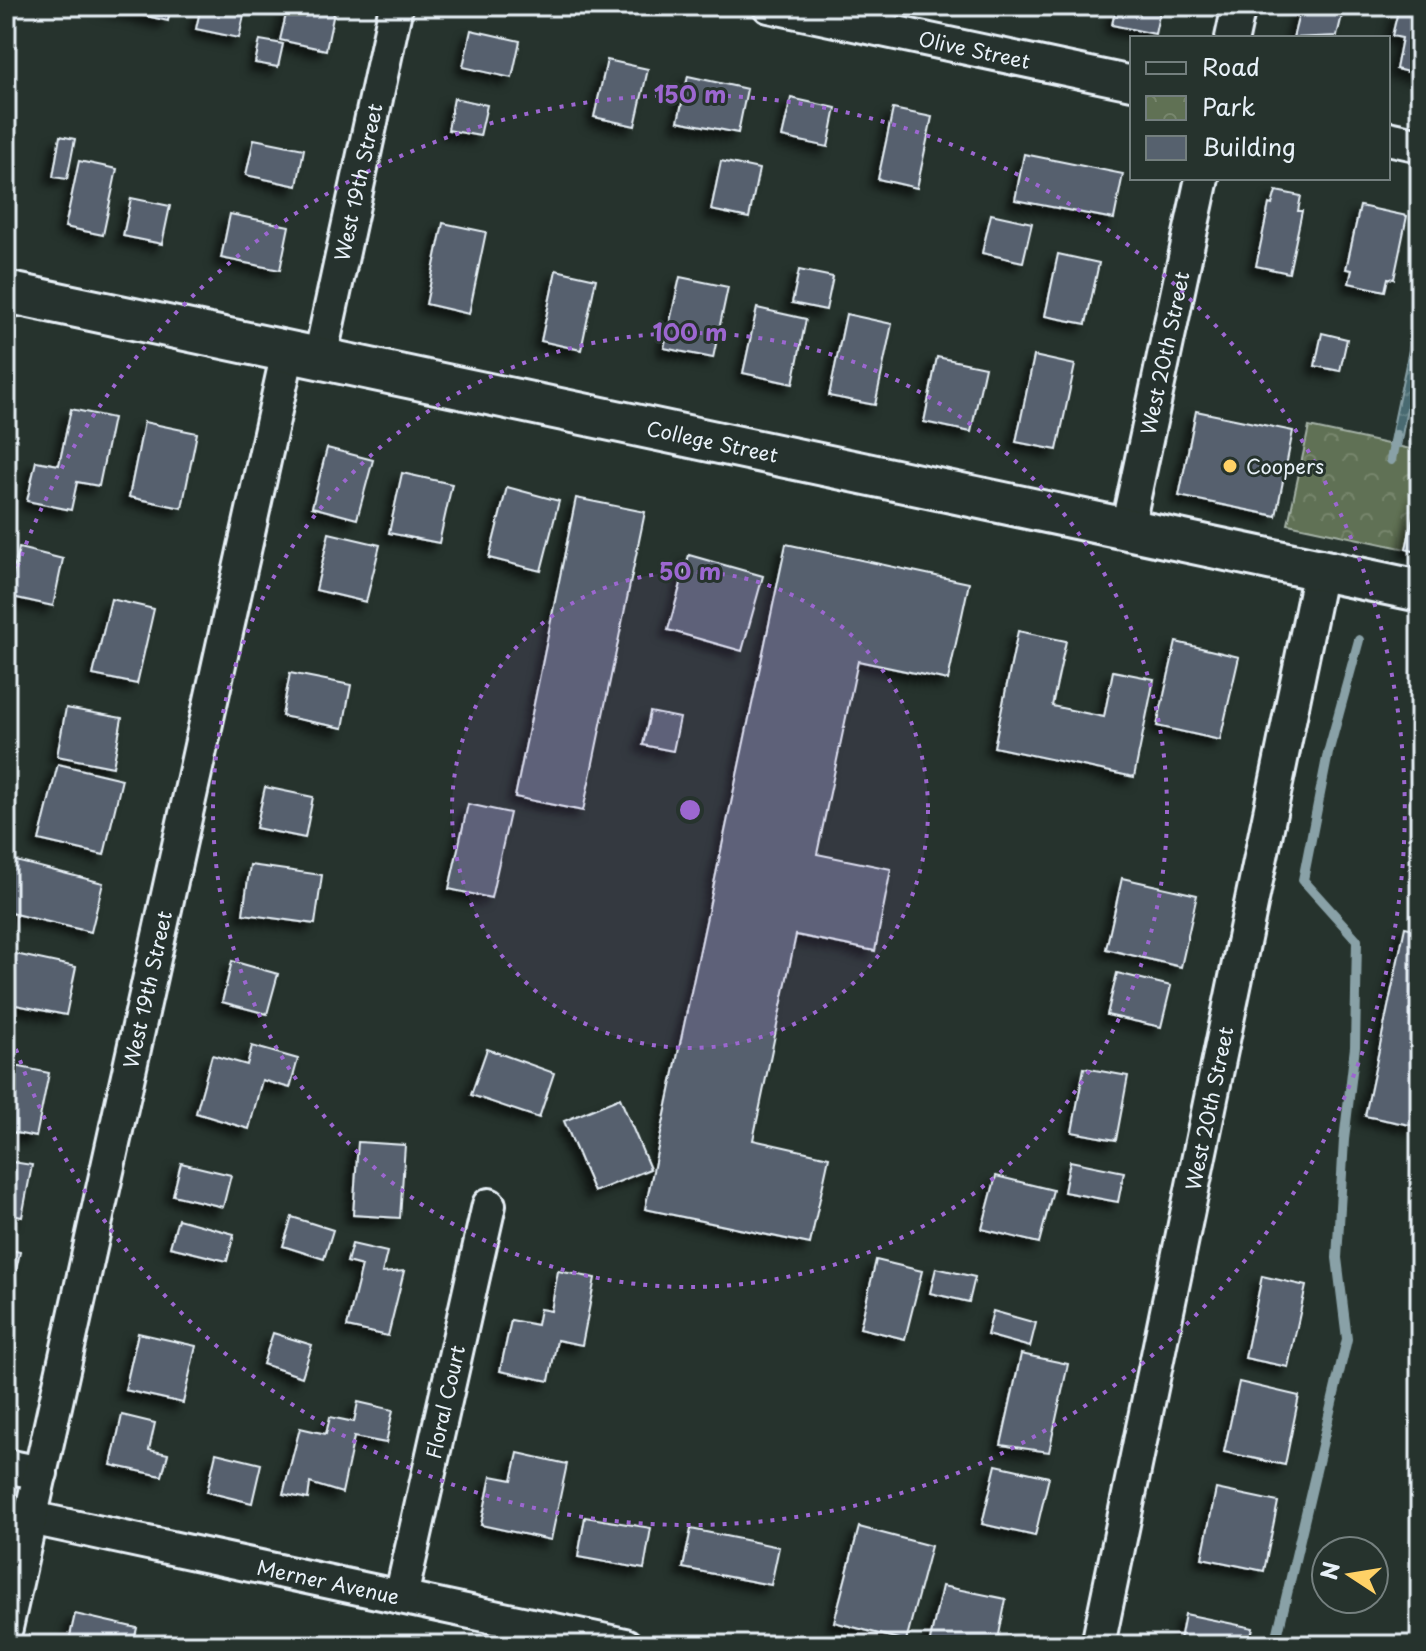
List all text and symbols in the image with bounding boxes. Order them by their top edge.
street label: Olive Street [916,23,1033,76]
legend [1130,36,1390,180]
text: Road [1202,48,1260,84]
text: 150 m [654,75,726,111]
text: Park [1202,88,1256,124]
street label: West 19th Street [326,100,390,264]
text: Building [1202,128,1296,164]
street label: West 20th Street [1133,269,1197,437]
text: 100 m [653,313,727,349]
street label: College Street [644,413,781,470]
place label: Coopers [1246,451,1324,481]
marker: Coopers [1221,457,1239,475]
text: 50 m [659,552,721,588]
centre of rings [676,796,704,824]
street label: West 19th Street [115,908,179,1071]
street label: West 20th Street [1177,1024,1240,1193]
street label: Floral Court [418,1342,472,1462]
north arrow [1310,1535,1390,1615]
street label: Merner Avenue [254,1552,402,1611]
text: N [1311,1559,1347,1582]

